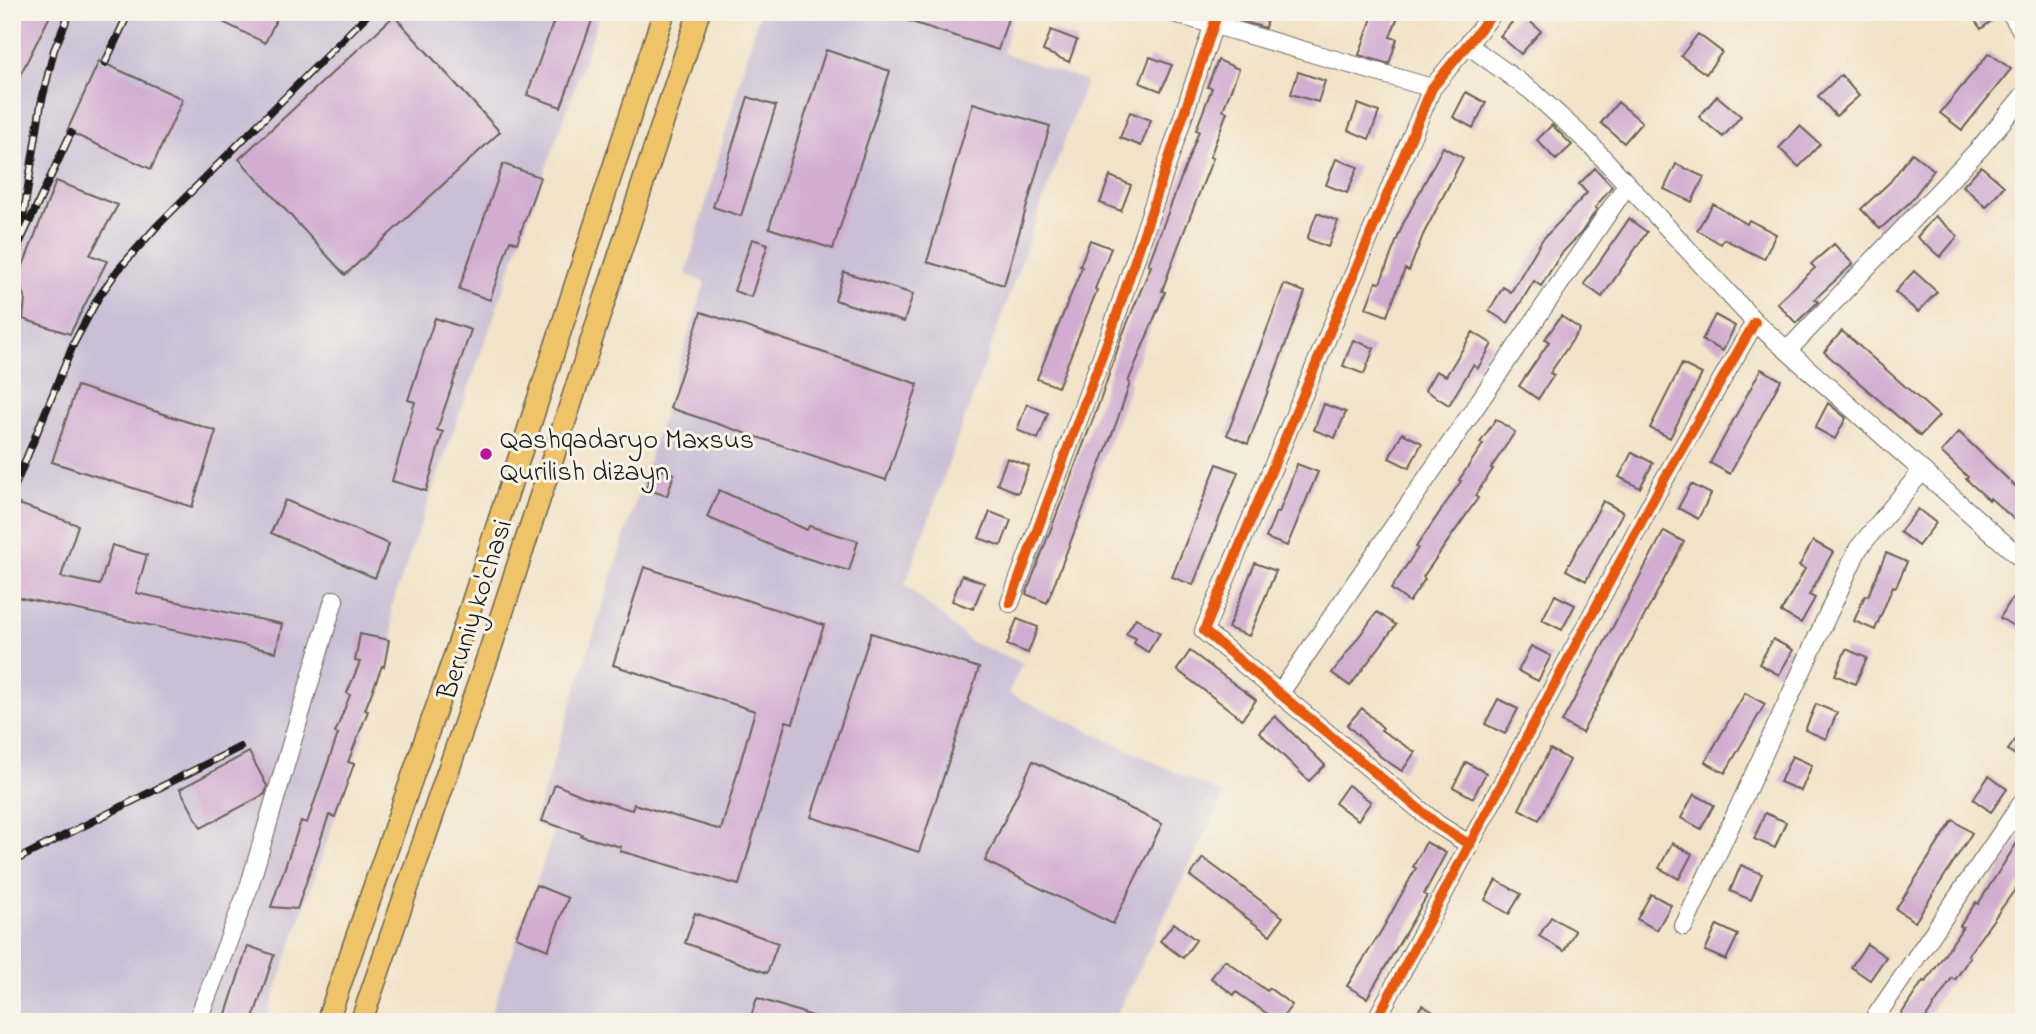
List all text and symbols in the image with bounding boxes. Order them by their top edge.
place label: Qashqadaryo Maxsus Qurilish dizayn [500,421,754,494]
marker: Qashqadaryo Maxsus Qurilish dizayn [478,446,494,462]
street label: Beruniy ko'chasi [428,515,525,706]

